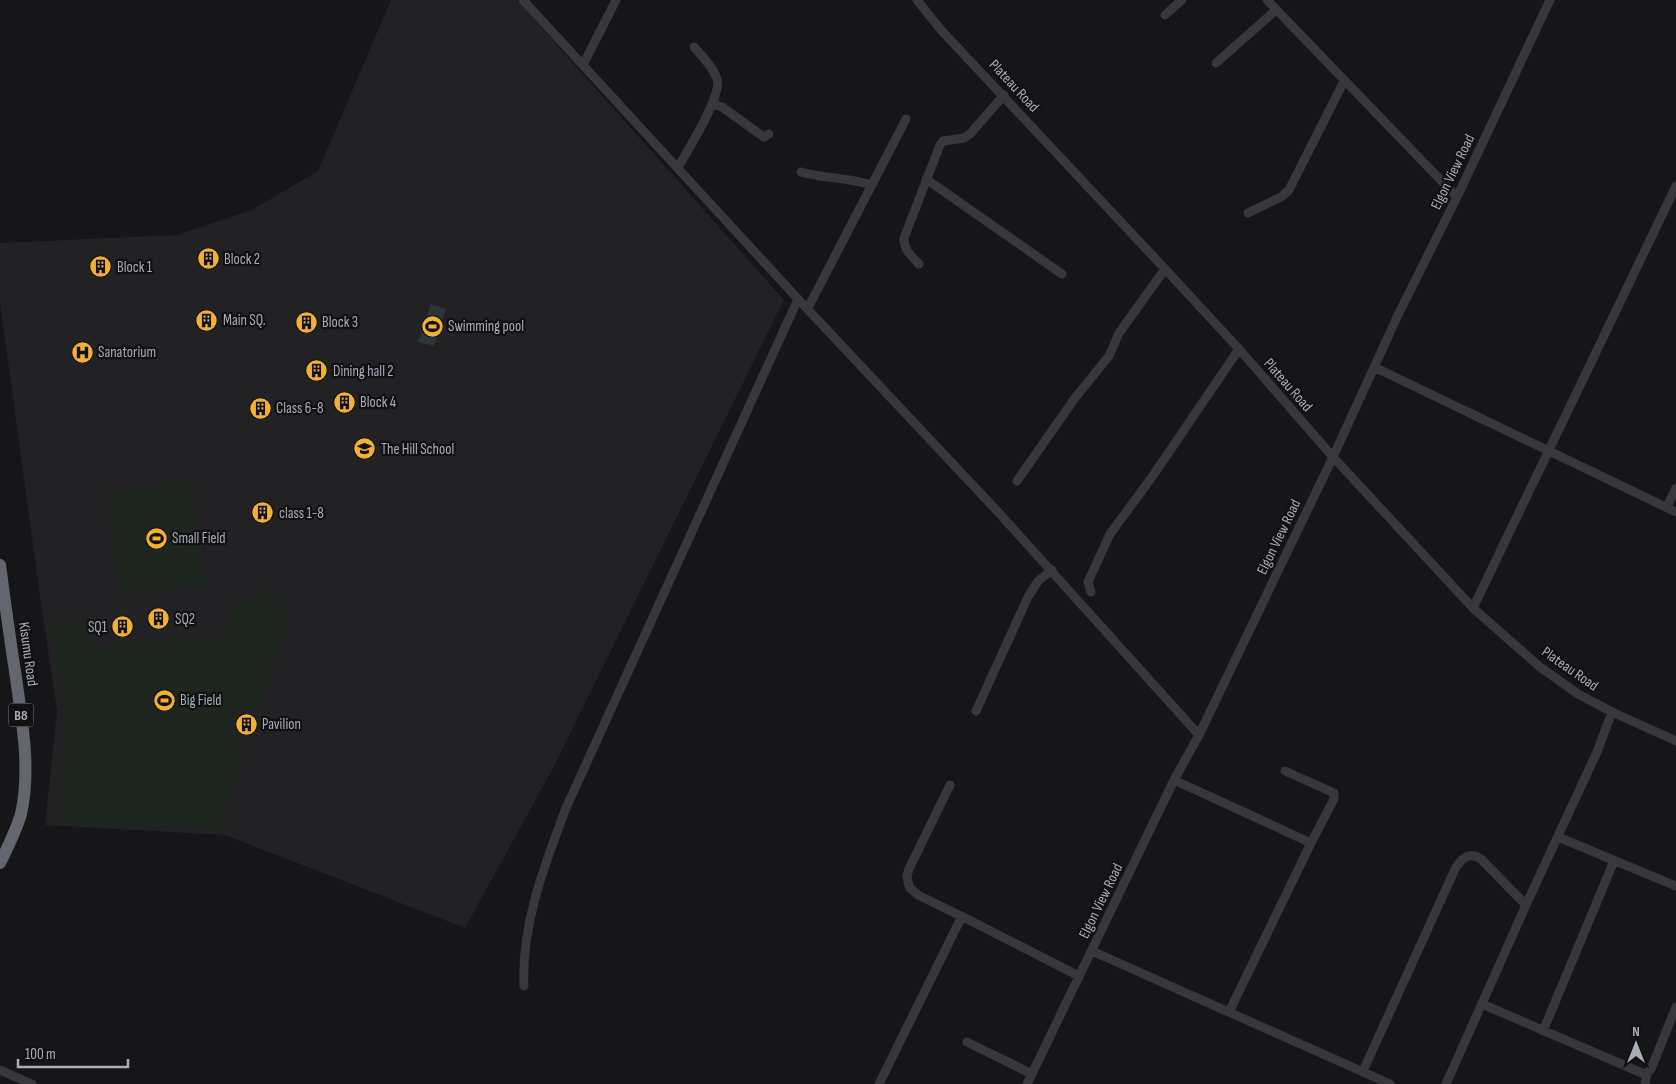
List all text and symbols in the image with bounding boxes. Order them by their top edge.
street label: Plateau Road [985,56,1043,116]
street label: Elgon View Road [1427,131,1479,213]
building icon: Block 2 [196,247,220,271]
place label: Block 2 [224,250,260,269]
building icon: Block 1 [89,255,113,279]
place label: Block 1 [117,258,153,277]
building icon: Main SQ. [195,308,219,332]
building icon: Block 3 [294,310,318,334]
place label: Main SQ. [223,311,266,330]
place label: Block 3 [322,313,358,332]
sports icon: Swimming pool [420,314,444,338]
place label: Swimming pool [448,317,524,336]
hospital icon: Sanatorium [70,340,94,364]
place label: Sanatorium [98,343,156,362]
street label: Plateau Road [1260,354,1316,416]
building icon: Dining hall 2 [305,359,329,383]
place label: Dining hall 2 [333,362,394,381]
building icon: Block 4 [332,390,356,414]
place label: Block 4 [360,393,396,412]
building icon: Class 6-8 [248,396,272,420]
place label: Class 6-8 [276,399,324,418]
school or university icon: The Hill School [353,437,377,461]
place label: The Hill School [381,440,454,459]
street label: Elgon View Road [1253,496,1305,578]
building icon: class 1-8 [251,501,275,525]
place label: class 1-8 [279,504,324,523]
sports icon: Small Field [144,526,168,550]
place label: Small Field [172,529,226,548]
building icon: SQ2 [147,607,171,631]
place label: SQ2 [175,610,195,629]
building icon: SQ1 [111,615,135,639]
place label: SQ1 [88,618,108,637]
street label: Kisumu Road [14,621,42,687]
street label: Plateau Road [1538,643,1602,695]
sports icon: Big Field [152,688,176,712]
place label: Big Field [180,691,222,710]
road number: B8 [8,704,34,726]
building icon: Pavilion [234,712,258,736]
place label: Pavilion [262,715,301,734]
street label: Elgon View Road [1075,860,1127,942]
north arrow [1611,1019,1661,1069]
text: N [1632,1023,1640,1040]
scale bar [18,1036,128,1068]
text: 100 m [25,1045,56,1064]

